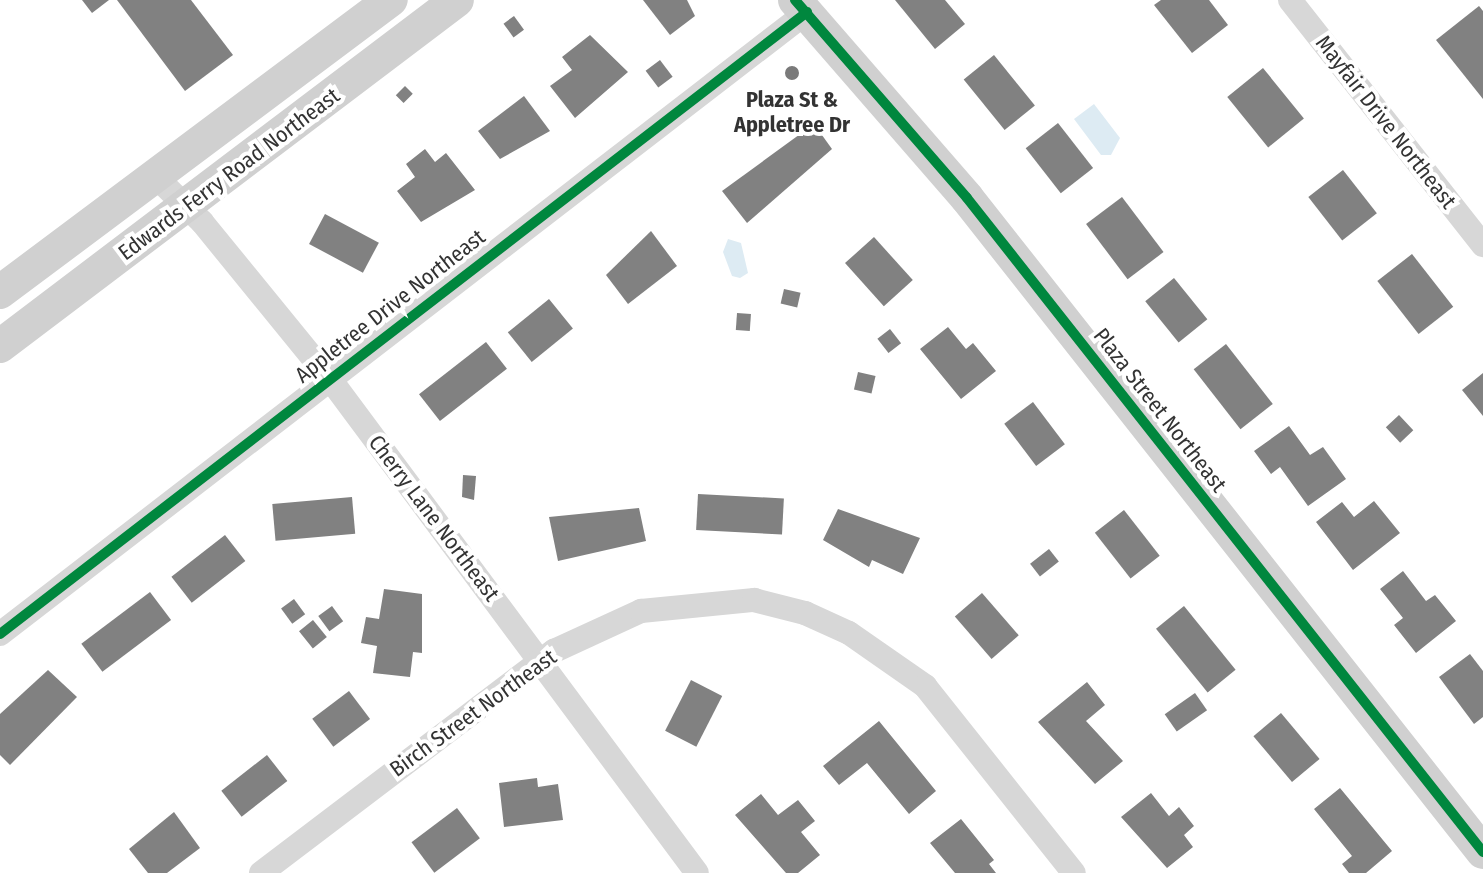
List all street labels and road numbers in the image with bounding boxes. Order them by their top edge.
street label: Mayfair Drive Northeast [1310,30,1462,214]
street label: Edwards Ferry Road Northeast [113,82,345,266]
street label: Appletree Drive Northeast [290,224,490,388]
street label: Plaza Street Northeast [1088,323,1232,497]
street label: Cherry Lane Northeast [363,430,505,606]
street label: Birch Street Northeast [385,644,561,782]

